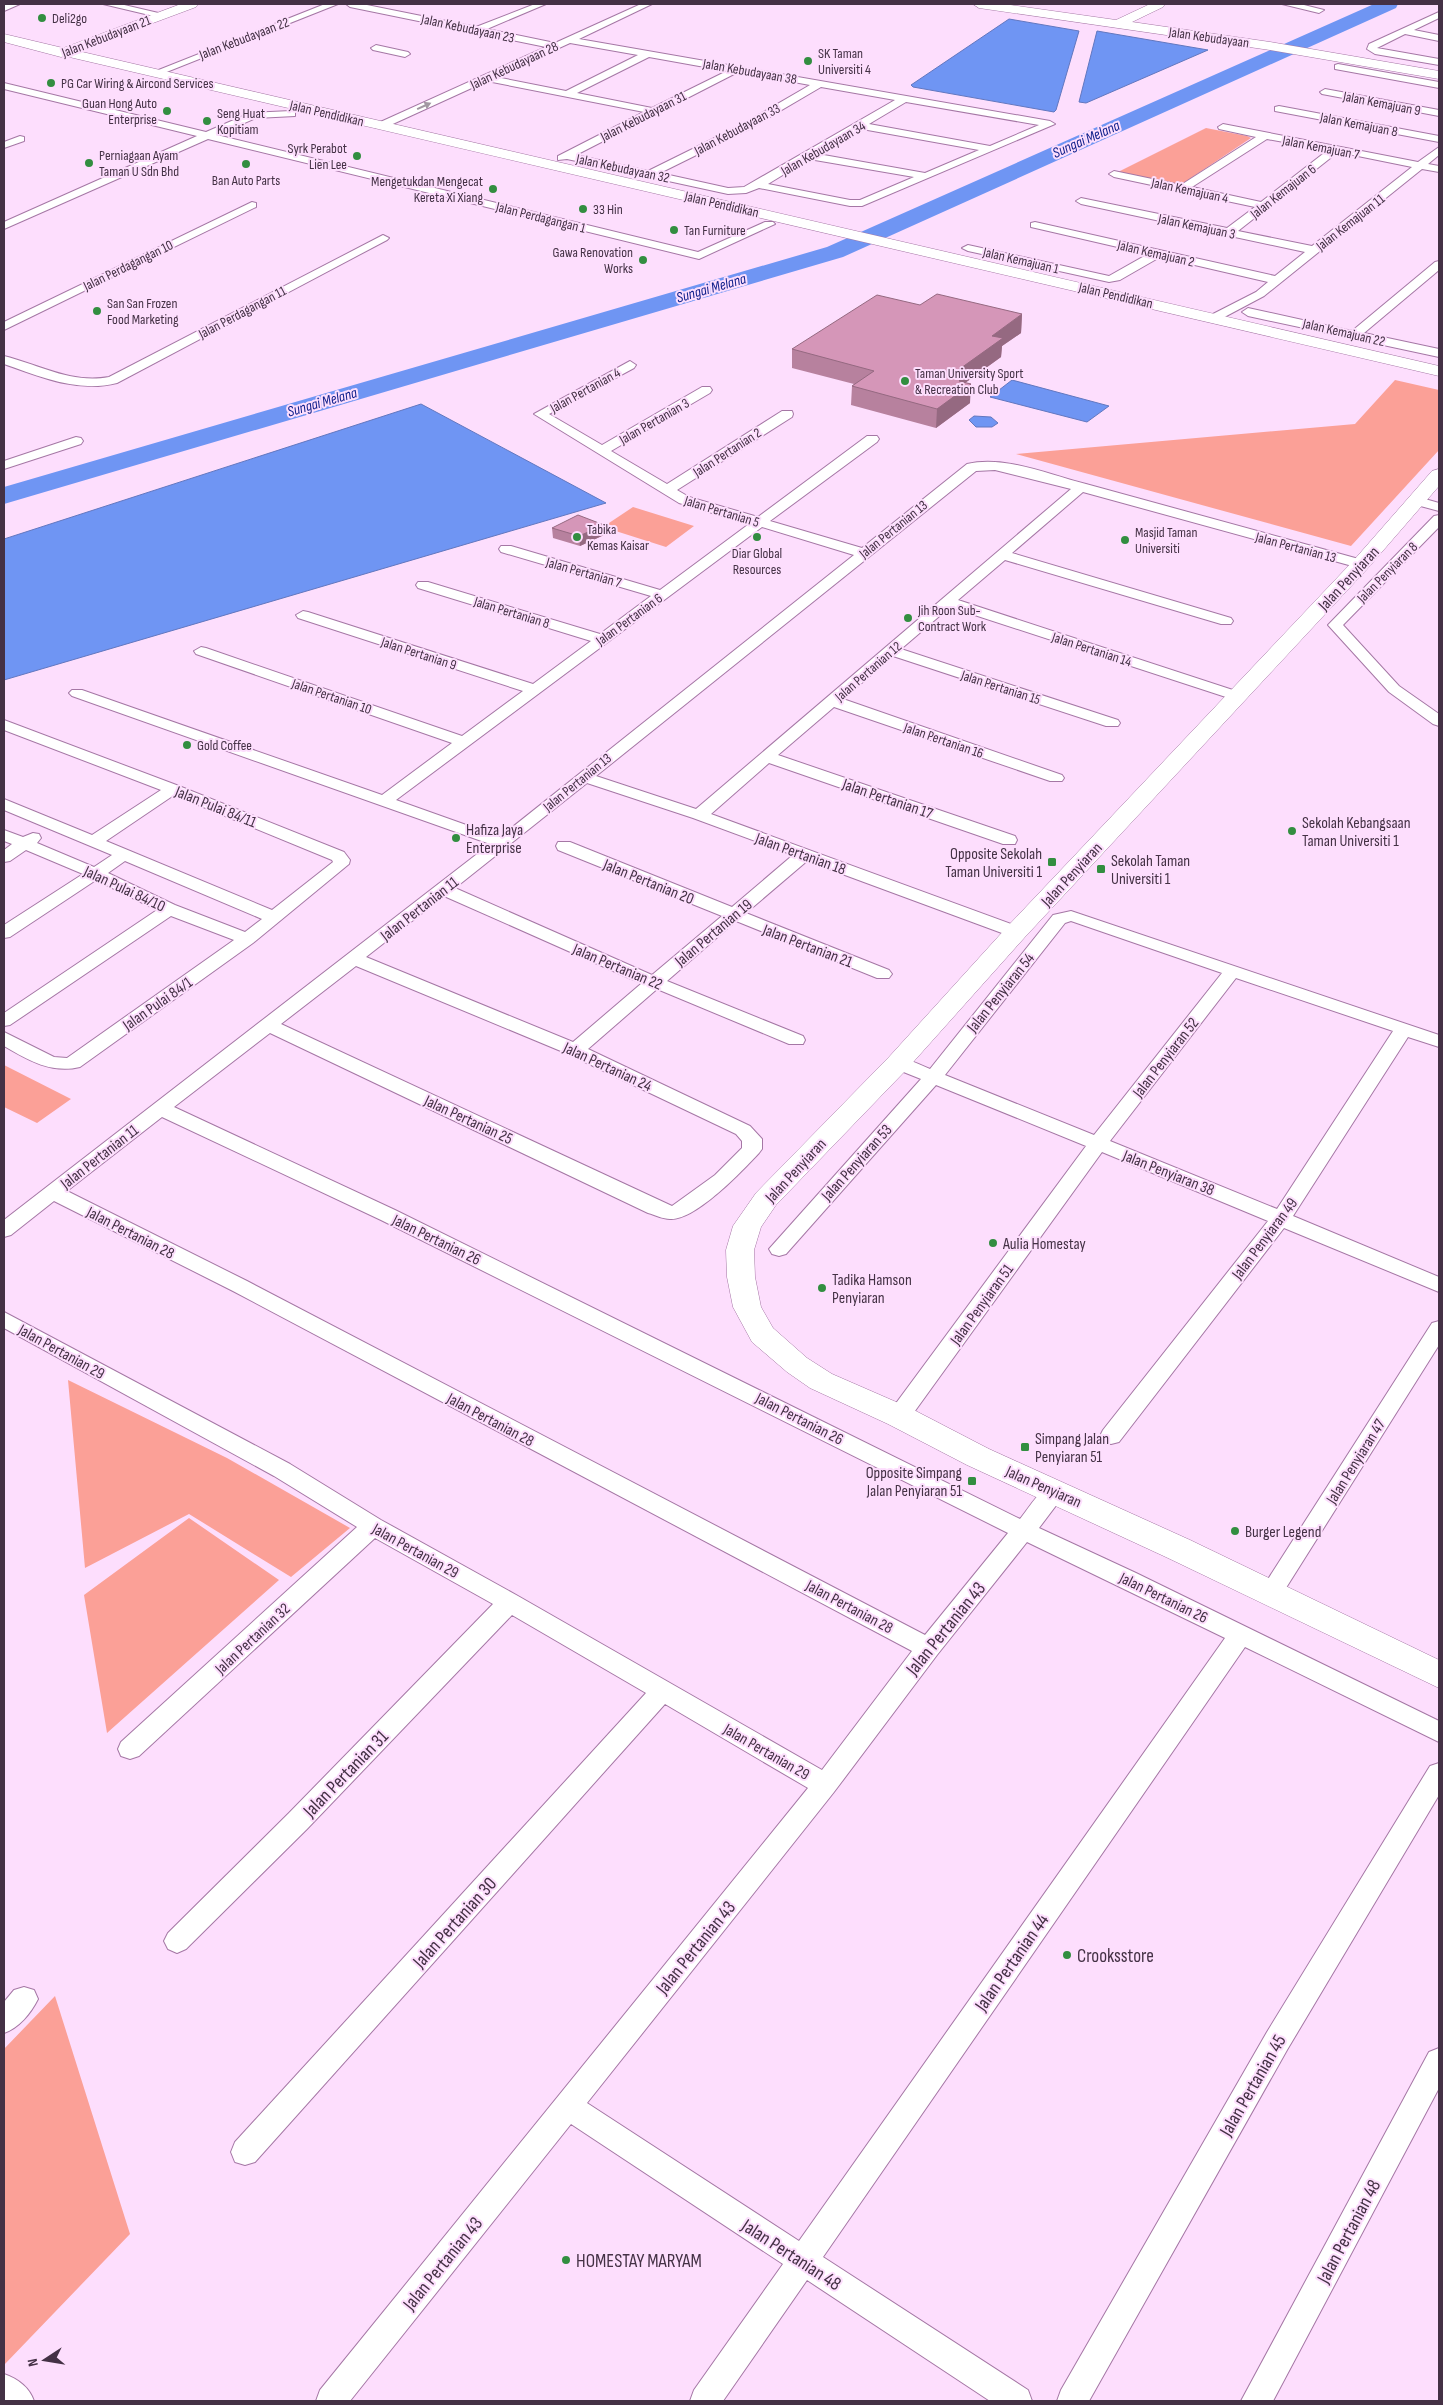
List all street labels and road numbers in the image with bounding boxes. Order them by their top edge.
street label: Jalan Kebudayaan 23 [419,10,516,47]
street label: Jalan Kebudayaan 21 [58,12,153,62]
street label: Jalan Kebudayaan 22 [196,13,292,64]
street label: Jalan Kebudayaan [1167,23,1250,52]
street label: Jalan Kebudayaan 28 [467,38,561,94]
street label: Jalan Kebudayaan 38 [701,55,798,88]
street label: Jalan Kemajuan 9 [1341,87,1422,119]
street label: Jalan Kebudayaan 31 [597,88,689,146]
street label: Jalan Pendidikan [287,96,366,130]
street label: Jalan Kebudayaan 33 [690,100,783,160]
street label: Jalan Kemajuan 8 [1318,108,1399,140]
street label: Jalan Kebudayaan 34 [777,117,869,180]
street label: Jalan Kemajuan 7 [1280,132,1361,163]
street label: Jalan Kebudayaan 32 [574,150,671,187]
street label: Jalan Kemajuan 6 [1246,160,1320,223]
street label: Jalan Kemajuan 4 [1149,174,1230,207]
street label: Jalan Pendidikan [682,187,761,221]
street label: Jalan Kemajuan 11 [1312,190,1388,255]
street label: Jalan Perdagangan 1 [493,198,588,237]
street label: Jalan Kemajuan 3 [1156,210,1237,243]
street label: Jalan Perdagangan 10 [80,236,176,295]
street label: Jalan Kemajuan 2 [1115,236,1196,271]
street label: Jalan Kemajuan 1 [980,243,1061,278]
street label: Jalan Pendidikan [1076,278,1155,312]
street label: Jalan Perdagangan 11 [195,282,289,343]
street label: Jalan Kemajuan 22 [1300,315,1387,350]
street label: Jalan Pertanian 4 [546,364,624,417]
street label: Jalan Pertanian 3 [615,395,692,449]
street label: Jalan Pertanian 2 [689,424,765,481]
street label: Jalan Pertanian 5 [681,492,762,531]
street label: Jalan Pertanian 13 [855,497,931,563]
street label: Jalan Pertanian 13 [1253,528,1338,566]
street label: Jalan Penyiaran 8 [1353,538,1421,607]
street label: Jalan Penyiaran [1314,543,1384,616]
street label: Jalan Pertanian 7 [543,553,624,591]
street label: Jalan Pertanian 6 [592,590,666,650]
street label: Jalan Pertanian 8 [471,593,552,632]
street label: Jalan Pertanian 14 [1049,628,1134,670]
street label: Jalan Pertanian 9 [378,633,459,674]
street label: Jalan Pertanian 12 [831,638,905,706]
street label: Jalan Pertanian 15 [958,666,1043,708]
street label: Jalan Pertanian 10 [289,675,374,718]
street label: Jalan Pertanian 16 [901,719,986,762]
street label: Jalan Pertanian 13 [539,750,615,816]
street label: Jalan Pertanian 17 [839,775,936,824]
street label: Jalan Pulai 84/11 [171,782,259,832]
street label: Jalan Pertanian 18 [752,829,848,880]
street label: Jalan Penyiaran [1037,839,1107,912]
street label: Jalan Pertanian 20 [599,855,697,909]
street label: Jalan Pulai 84/10 [80,862,168,916]
street label: Jalan Pertanian 11 [376,873,463,946]
street label: Jalan Pertanian 19 [671,895,756,972]
street label: Jalan Pertanian 21 [759,920,855,972]
street label: Jalan Pertanian 22 [569,940,665,995]
street label: Jalan Penyiaran 54 [963,949,1039,1037]
street label: Jalan Pulai 84/1 [119,973,197,1036]
street label: Jalan Penyiaran 52 [1128,1014,1203,1102]
street label: Jalan Pertanian 24 [559,1038,655,1096]
street label: Jalan Pertanian 25 [420,1091,516,1149]
street label: Jalan Pertanian 11 [56,1121,143,1194]
street label: Jalan Penyiaran 53 [817,1121,896,1206]
street label: Jalan Penyiaran [761,1135,831,1208]
street label: Jalan Penyiaran 38 [1119,1146,1217,1200]
street label: Jalan Penyiaran 49 [1228,1194,1302,1284]
street label: Jalan Pertanian 28 [82,1203,177,1264]
street label: Jalan Pertanian 26 [388,1210,484,1270]
street label: Jalan Penyiaran 51 [946,1260,1018,1350]
street label: Jalan Pertanian 29 [14,1320,108,1384]
street label: Jalan Pertanian 28 [443,1389,537,1451]
street label: Jalan Pertanian 26 [751,1389,846,1450]
street label: Jalan Penyiaran 47 [1322,1415,1390,1508]
street label: Jalan Penyiaran [1002,1462,1084,1512]
street label: Jalan Pertanian 29 [368,1519,462,1583]
street label: Jalan Pertanian 26 [1115,1568,1211,1628]
street label: Jalan Pertanian 28 [802,1576,896,1638]
street label: Jalan Pertanian 43 [901,1578,991,1681]
street label: Jalan Pertanian 32 [211,1600,294,1679]
street label: Jalan Pertanian 29 [719,1720,813,1785]
street label: Jalan Pertanian 31 [298,1725,394,1823]
street label: Jalan Pertanian 30 [408,1873,502,1974]
street label: Jalan Pertanian 43 [651,1897,741,2000]
street label: Jalan Pertanian 44 [970,1910,1054,2017]
street label: Jalan Pertanian 45 [1215,2031,1292,2141]
street label: Jalan Pertanian 48 [1312,2176,1386,2288]
street label: Jalan Pertanian 43 [398,2213,488,2316]
street label: Jalan Pertanian 48 [736,2214,845,2296]

